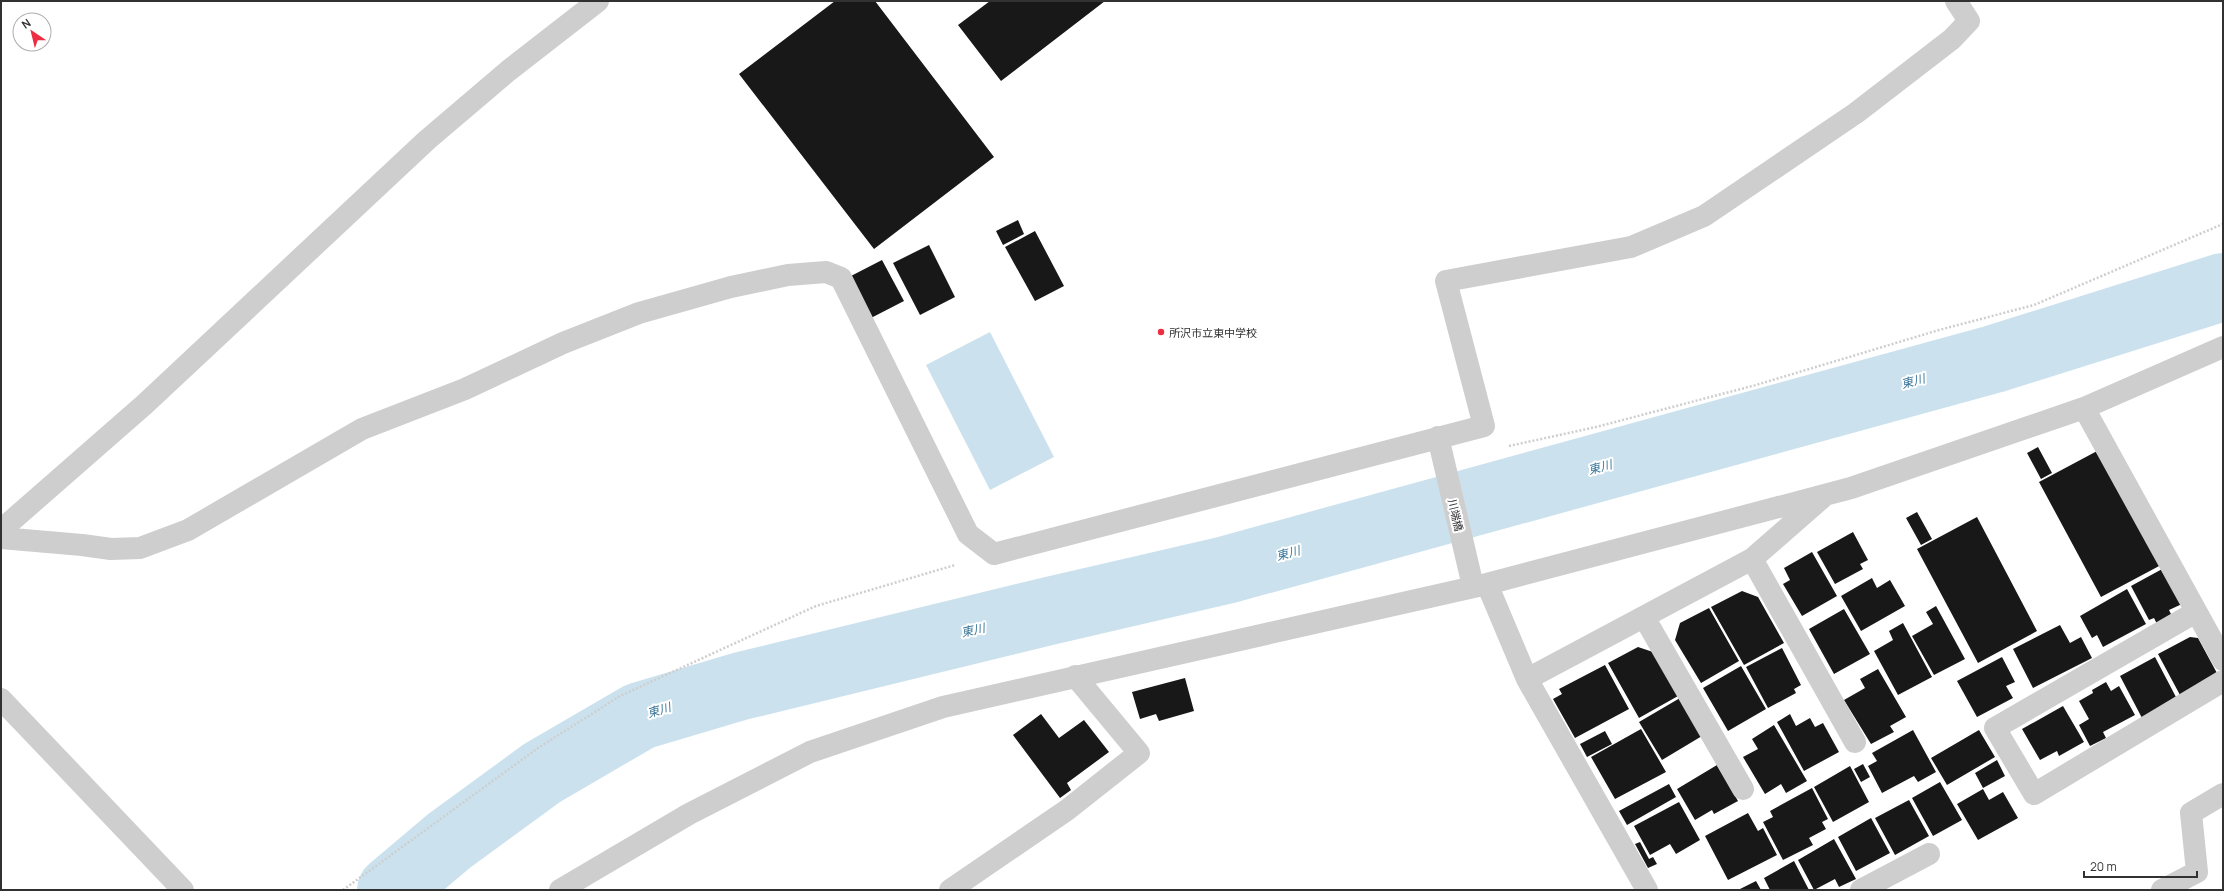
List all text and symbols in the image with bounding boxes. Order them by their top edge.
north arrow [12,12,52,52]
text: N [18,15,34,32]
place label: 所沢市立東中学校 [1169,325,1257,340]
marker: 所沢市立東中学校 [1156,327,1166,337]
water label: 東川 [1899,369,1929,392]
water label: 東川 [1586,455,1616,478]
street label: 川端橋 [1445,497,1467,533]
water label: 東川 [1274,541,1304,564]
water label: 東川 [959,619,989,641]
water label: 東川 [645,698,675,722]
scale bar [2084,853,2197,879]
text: 20 m [2090,858,2117,875]

